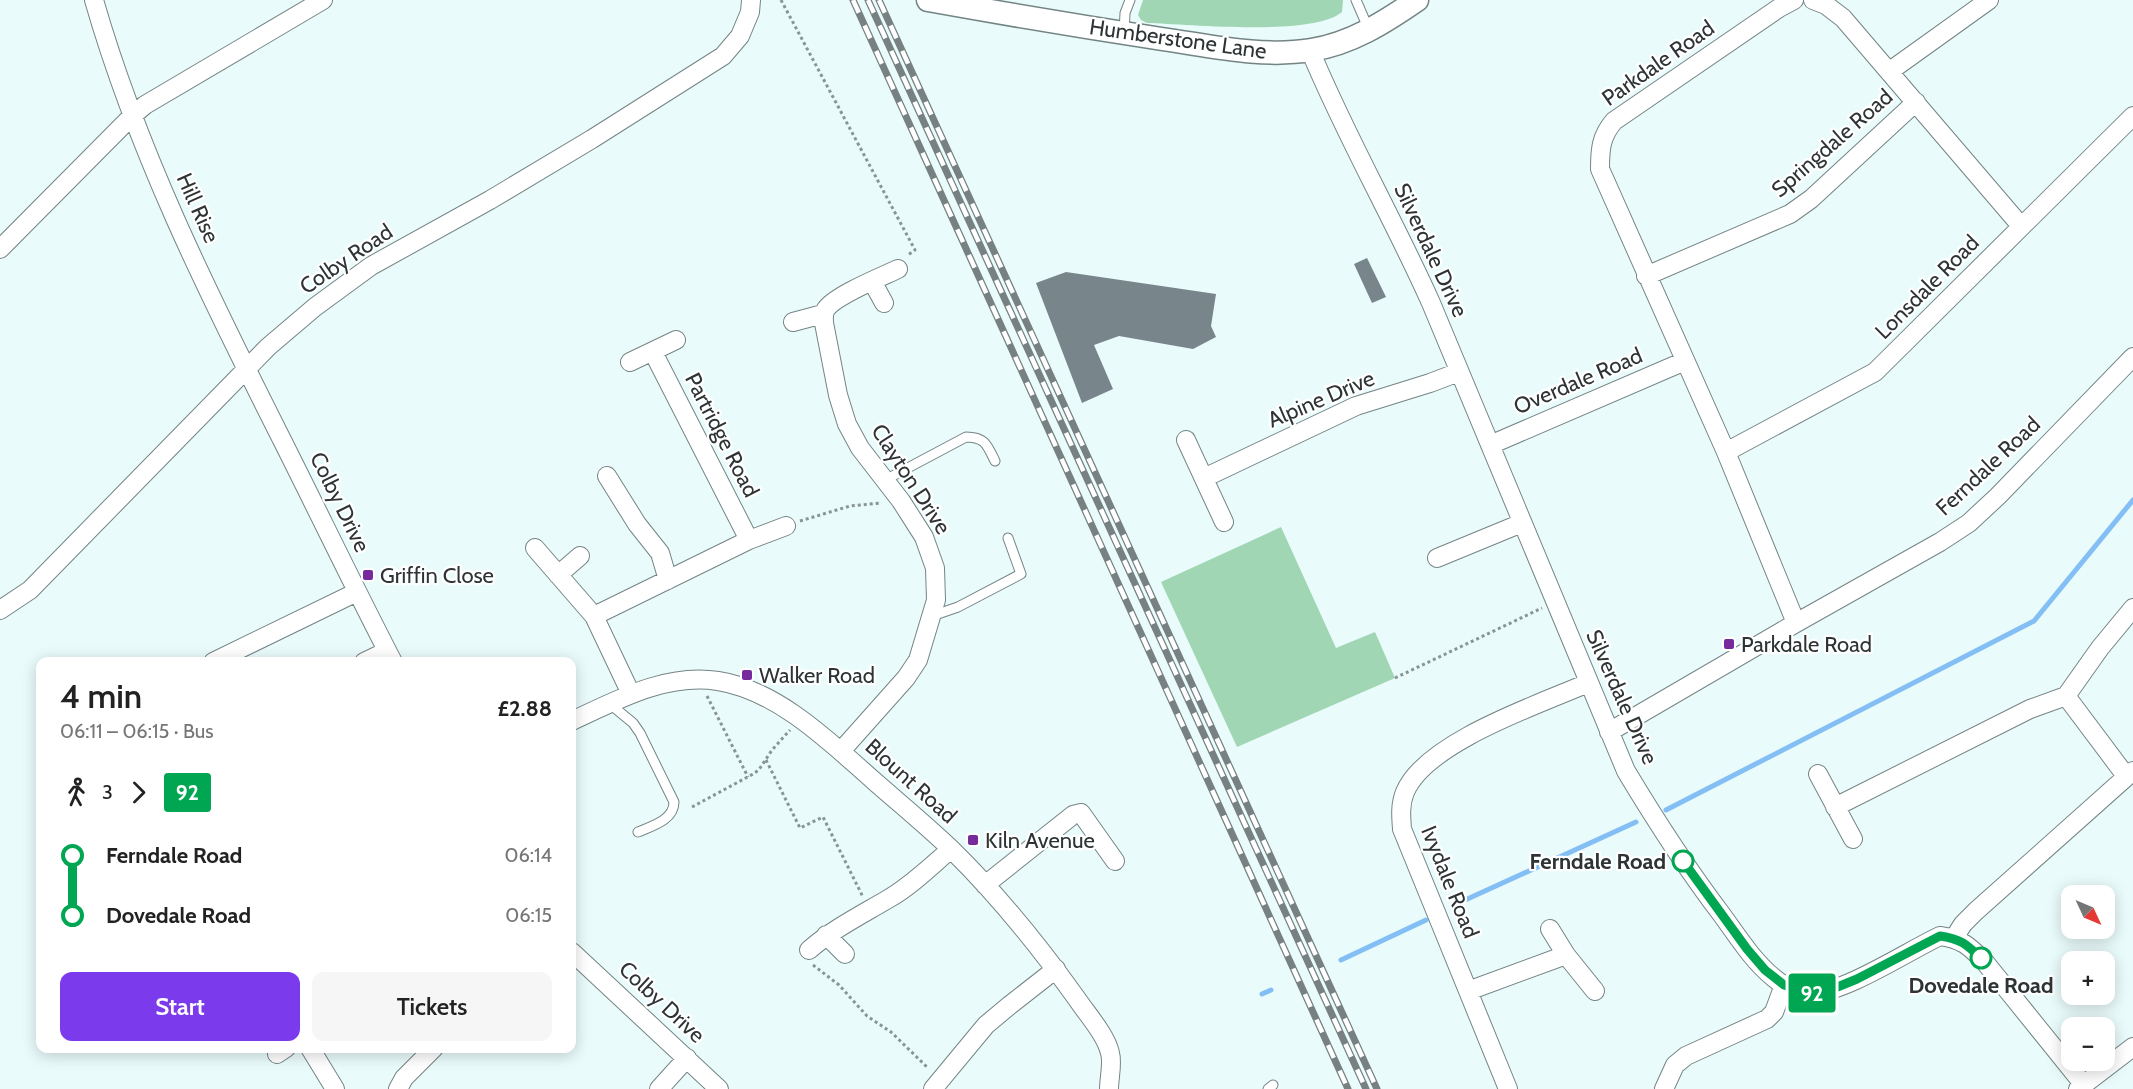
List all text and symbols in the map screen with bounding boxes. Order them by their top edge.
street label: Humberstone Lane [1088,13,1268,65]
street label: Parkdale Road [1597,14,1719,112]
street label: Springdale Road [1766,83,1898,203]
street label: Hill Rise [171,169,225,247]
street label: Silverdale Drive [1388,179,1474,321]
street label: Colby Road [294,218,398,300]
street label: Lonsdale Road [1869,229,1985,345]
street label: Overdale Road [1510,342,1646,420]
street label: Alpine Drive [1264,364,1378,434]
street label: Partridge Road [679,368,765,502]
street label: Ferndale Road [1930,411,2046,521]
street label: Clayton Drive [865,419,957,539]
street label: Colby Drive [304,448,376,556]
place label: Griffin Close [380,562,494,589]
marker: Griffin Close [361,568,375,582]
street label: Silverdale Drive [1580,626,1664,768]
place label: Parkdale Road [1741,631,1872,658]
marker: Parkdale Road [1722,637,1736,651]
place label: Walker Road [759,662,875,689]
marker: Walker Road [740,668,754,682]
text: 4 min [60,676,142,716]
text: £2.88 [497,695,552,722]
text: 06:11 – 06:15 · Bus [60,719,214,743]
street label: Blount Road [860,733,962,829]
icon: walk [60,776,93,809]
icon: forward [122,776,155,809]
text: 3 [102,780,113,804]
text: 92 [176,780,199,805]
street label: Ivydale Road [1415,822,1485,942]
place label: Kiln Avenue [985,827,1095,854]
marker: Kiln Avenue [966,833,980,847]
text: Ferndale Road [106,842,242,869]
text: 06:14 [504,843,552,867]
place label: Ferndale Road [1530,848,1666,875]
marker: Ferndale Road [1672,850,1694,872]
north arrow [2061,885,2115,939]
map controls [2061,885,2115,1071]
text: Dovedale Road [106,902,251,929]
text: 06:15 [505,903,552,927]
marker: Dovedale Road [1970,947,1992,969]
button: + [2061,951,2115,1005]
street label: Colby Drive [613,955,711,1049]
button: Start [60,972,300,1041]
button: Tickets [312,972,552,1041]
place label: Dovedale Road [1909,972,2053,999]
line badge: 92 [1785,974,1839,1012]
text: 92 [1801,981,1823,1006]
button: − [2061,1017,2115,1071]

